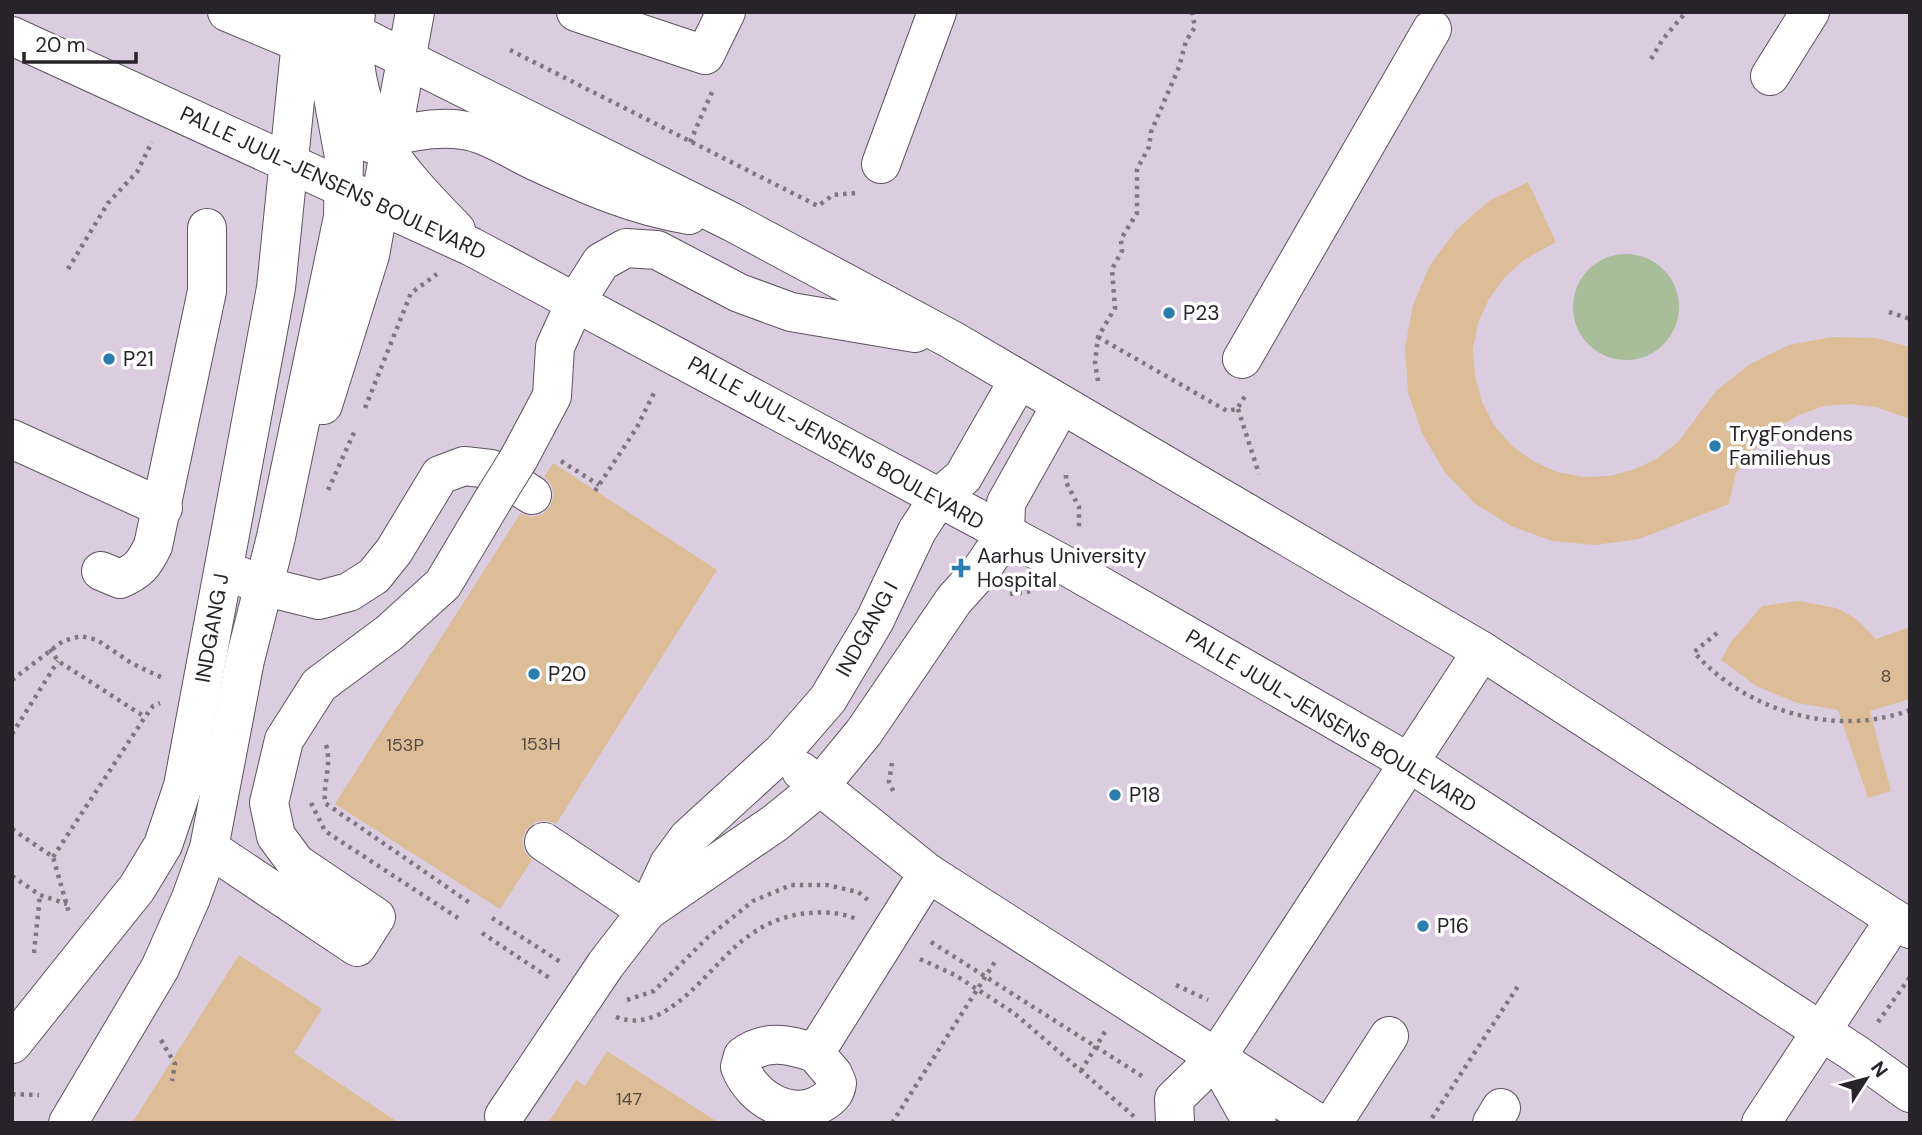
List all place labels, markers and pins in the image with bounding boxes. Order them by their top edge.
place label: P23 [1183,299,1220,327]
marker: P23 [1161,305,1177,321]
place label: P21 [123,345,154,373]
marker: P21 [101,351,117,367]
place label: TrygFondens Familiehus [1729,420,1853,472]
marker: TrygFondens Familiehus [1707,438,1723,454]
place label: Aarhus University Hospital [977,542,1147,594]
marker: Aarhus University Hospital [951,558,971,578]
place label: P20 [548,660,586,688]
marker: P20 [526,666,542,682]
place label: P18 [1129,781,1161,809]
marker: P18 [1107,787,1123,803]
place label: P16 [1437,912,1469,940]
marker: P16 [1415,918,1431,934]

